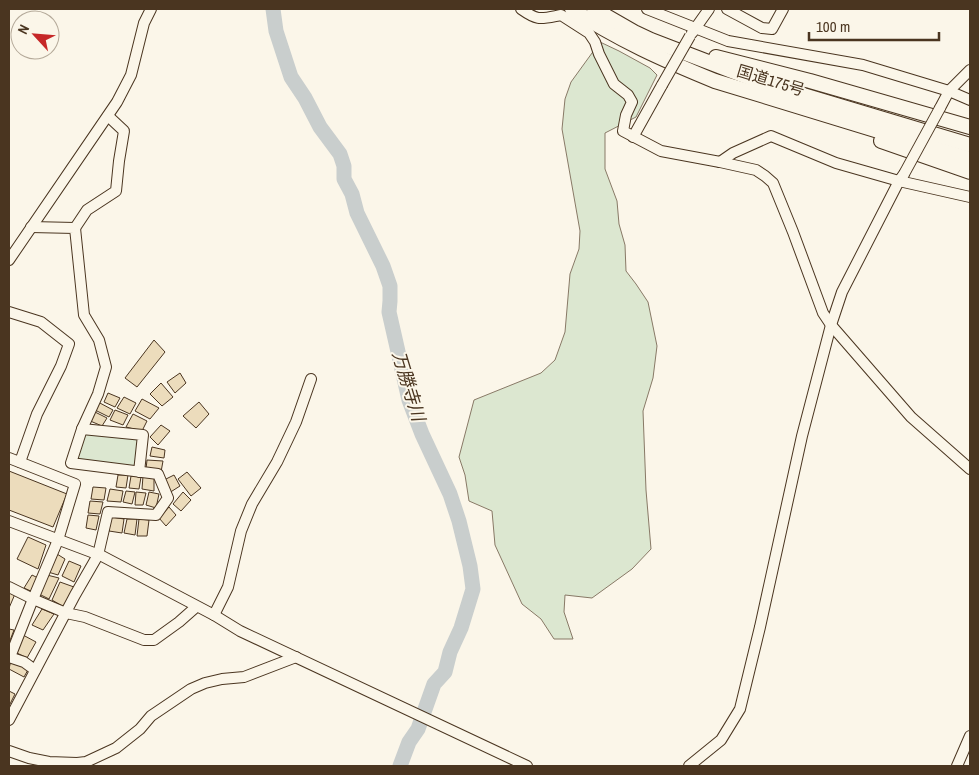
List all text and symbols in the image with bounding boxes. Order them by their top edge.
north arrow [10,10,60,60]
scale bar [809,10,939,42]
text: 100 m [816,16,850,37]
text: N [13,22,33,37]
street label: 国道175号 [734,59,808,101]
water label: 万勝寺川 [387,348,432,426]

